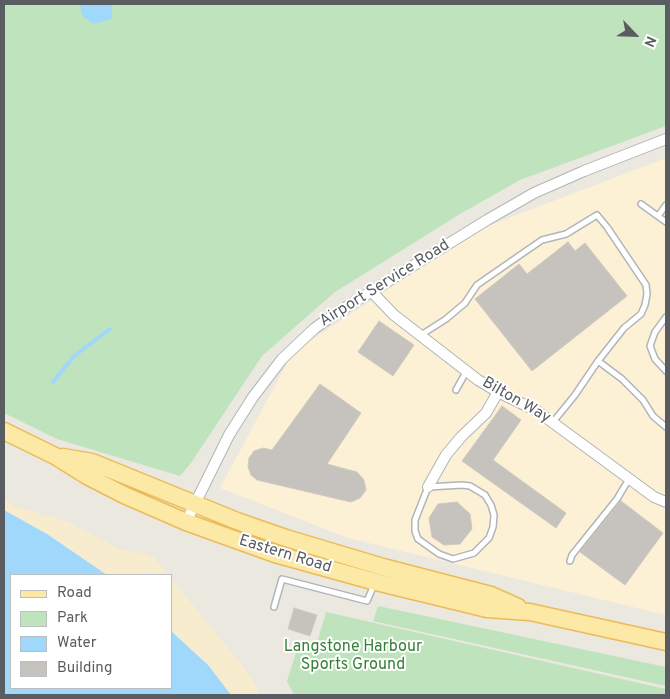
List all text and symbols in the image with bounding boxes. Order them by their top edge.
north arrow [610,10,660,60]
text: N [639,33,659,49]
street label: Airport Service Road [316,236,454,332]
street label: Bilton Way [478,374,554,428]
street label: Eastern Road [236,532,334,578]
legend [10,574,172,689]
text: Road [57,584,92,603]
text: Park [57,609,88,628]
text: Water [57,634,96,653]
park label: Langstone Harbour Sports Ground [284,638,422,676]
text: Building [57,659,112,678]

